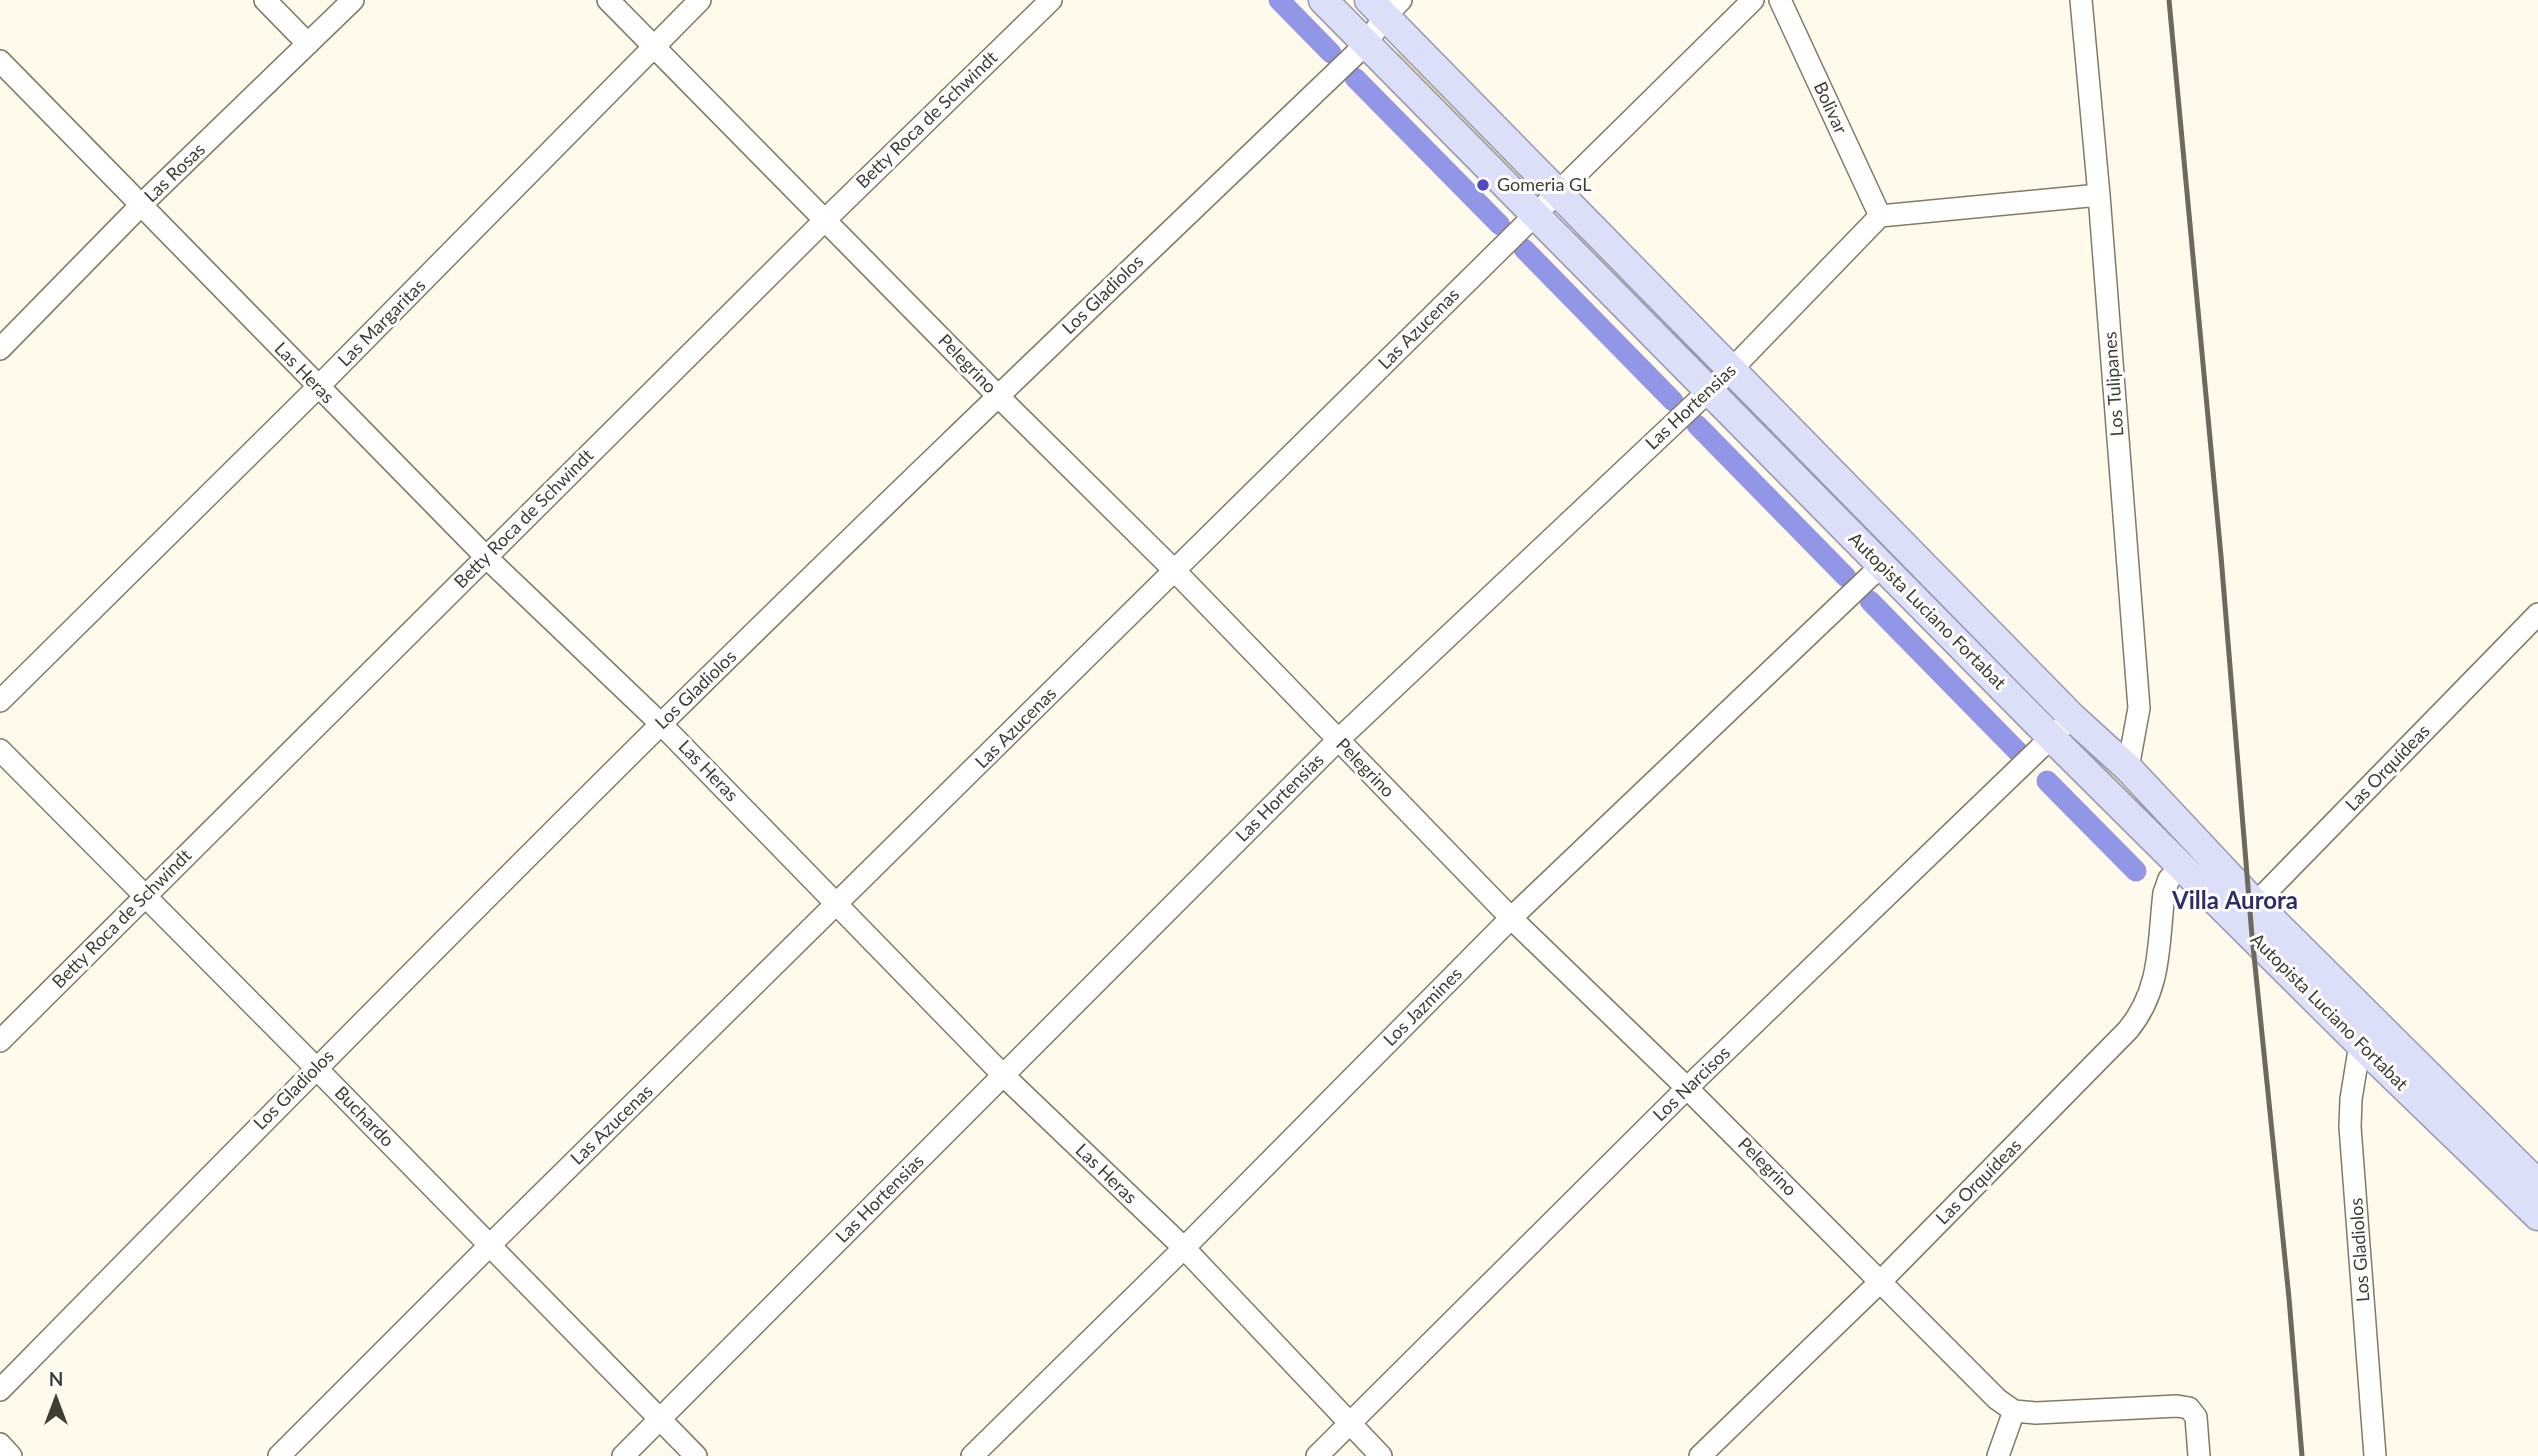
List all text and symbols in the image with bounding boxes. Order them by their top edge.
street label: Betty Roca de Schwindt [852,47,1002,193]
street label: Bolivar [1809,79,1851,137]
street label: Las Rosas [140,139,210,207]
place label: Gomeria GL [1497,174,1591,196]
marker: Gomeria GL [1475,177,1491,193]
street label: Los Gladiolos [1058,251,1148,339]
street label: Las Margaritas [334,275,430,371]
street label: Las Azucenas [1374,284,1464,374]
street label: Pelegrino [934,330,1000,398]
street label: Los Tulipanes [2100,331,2128,437]
street label: Las Heras [270,338,338,408]
street label: Las Hortensias [1641,360,1741,454]
street label: Betty Roca de Schwindt [450,445,598,593]
street label: Autopista Luciano Fortabat [1844,528,2010,694]
street label: Los Gladiolos [651,646,741,734]
street label: Las Azucenas [971,683,1061,773]
street label: Las Orquídeas [2341,720,2435,816]
street label: Pelegrino [1332,734,1398,802]
street label: Las Heras [674,736,742,806]
street label: Las Hortensias [1231,749,1329,847]
street label: Betty Roca de Schwindt [48,845,196,993]
district label: Villa Aurora [2172,887,2298,915]
street label: Autopista Luciano Fortabat [2246,929,2412,1095]
street label: Los Jazmines [1379,963,1467,1051]
street label: Los Narcisos [1649,1042,1735,1126]
street label: Los Gladiolos [249,1045,339,1135]
street label: Las Azucenas [566,1081,658,1169]
street label: Buchardo [330,1082,398,1152]
street label: Pelegrino [1733,1133,1801,1201]
street label: Las Orquídeas [1932,1135,2026,1229]
street label: Las Heras [1071,1140,1141,1208]
street label: Las Hortensias [831,1150,929,1248]
street label: Los Gladiolos [2346,1197,2374,1303]
north arrow [21,1365,91,1435]
text: N [49,1367,63,1390]

